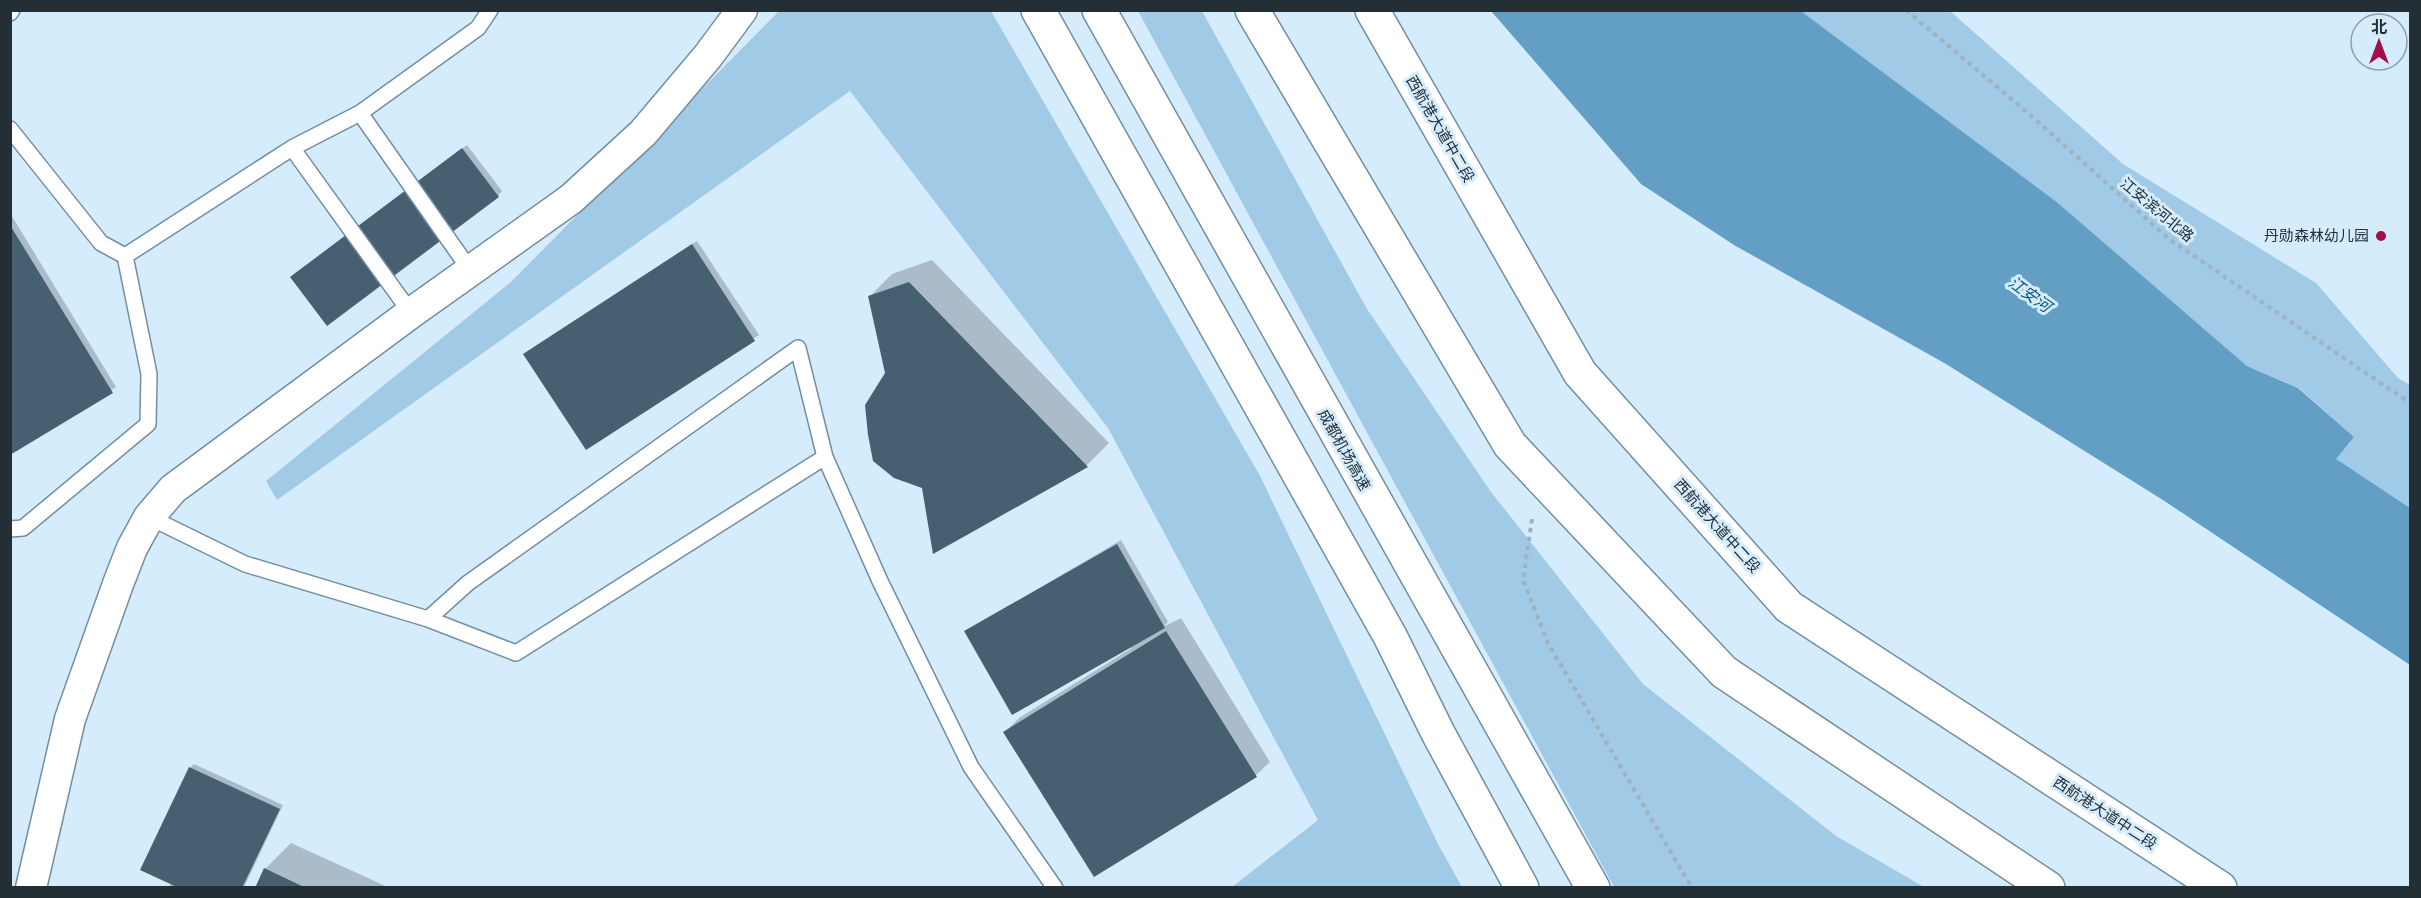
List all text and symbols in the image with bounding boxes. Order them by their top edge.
north arrow [2349,12,2409,72]
text: 北 [2371,16,2387,38]
street label: 西航港大道中二段 [1401,72,1480,186]
street label: 江安滨河北路 [2116,173,2199,247]
place label: 丹勋森林幼儿园 [2264,225,2369,246]
marker: 丹勋森林幼儿园 [2374,229,2388,243]
water label: 江安河 [2004,271,2058,319]
street label: 成都机场高速 [1313,405,1375,494]
street label: 西航港大道中二段 [1669,474,1765,577]
street label: 西航港大道中二段 [2049,771,2161,854]

